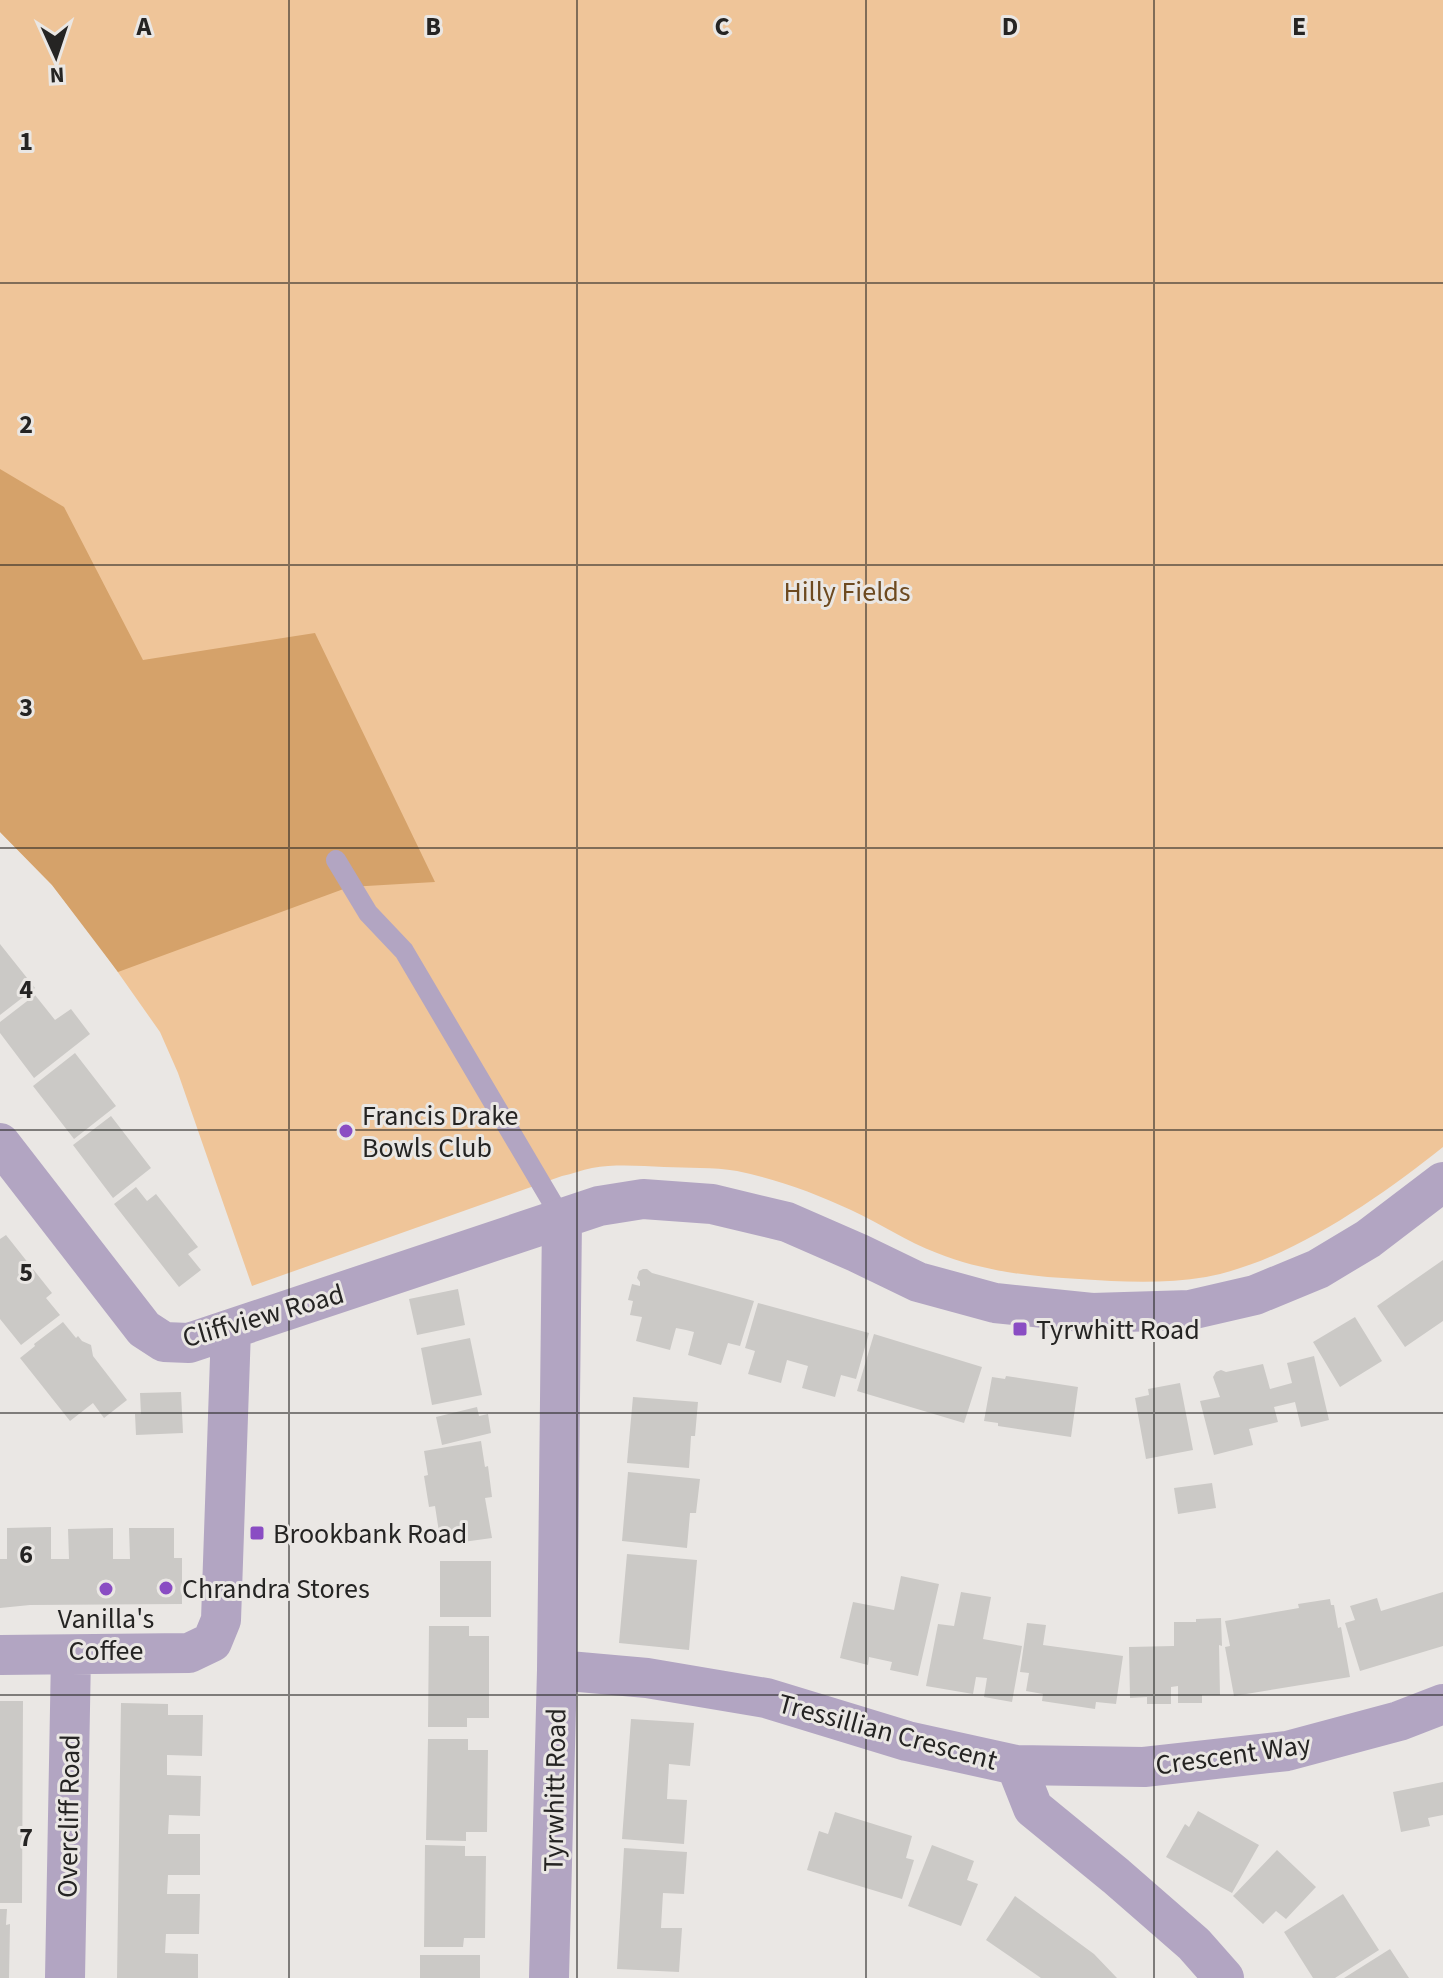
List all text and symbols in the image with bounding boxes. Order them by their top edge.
text: A [136,8,153,45]
text: B [425,8,441,45]
text: C [714,8,730,45]
text: D [1002,8,1018,45]
text: E [1292,8,1306,45]
north arrow [16,16,96,96]
text: N [49,59,65,91]
text: 1 [19,123,33,160]
text: 2 [19,406,33,443]
park label: Hilly Fields [783,572,911,612]
text: 3 [19,689,33,726]
text: 4 [19,971,33,1008]
place label: Francis Drake Bowls Club [362,1096,518,1168]
marker: Francis Drake Bowls Club [337,1122,355,1140]
text: 5 [19,1254,33,1291]
street label: Cliffview Road [178,1274,349,1358]
place label: Tyrwhitt Road [1036,1310,1200,1350]
marker: Tyrwhitt Road [1011,1320,1029,1338]
place label: Brookbank Road [273,1514,467,1554]
marker: Brookbank Road [248,1524,266,1542]
text: 6 [19,1536,33,1573]
place label: Chrandra Stores [182,1569,370,1609]
marker: Chrandra Stores [157,1579,175,1597]
marker: Vanilla's Coffee [97,1580,115,1598]
place label: Vanilla's Coffee [58,1599,154,1671]
street label: Tressillian Crescent [774,1683,1002,1781]
street label: Tyrwhitt Road [534,1708,576,1872]
street label: Crescent Way [1153,1724,1313,1786]
street label: Overcliff Road [48,1734,90,1898]
text: 7 [19,1819,33,1856]

